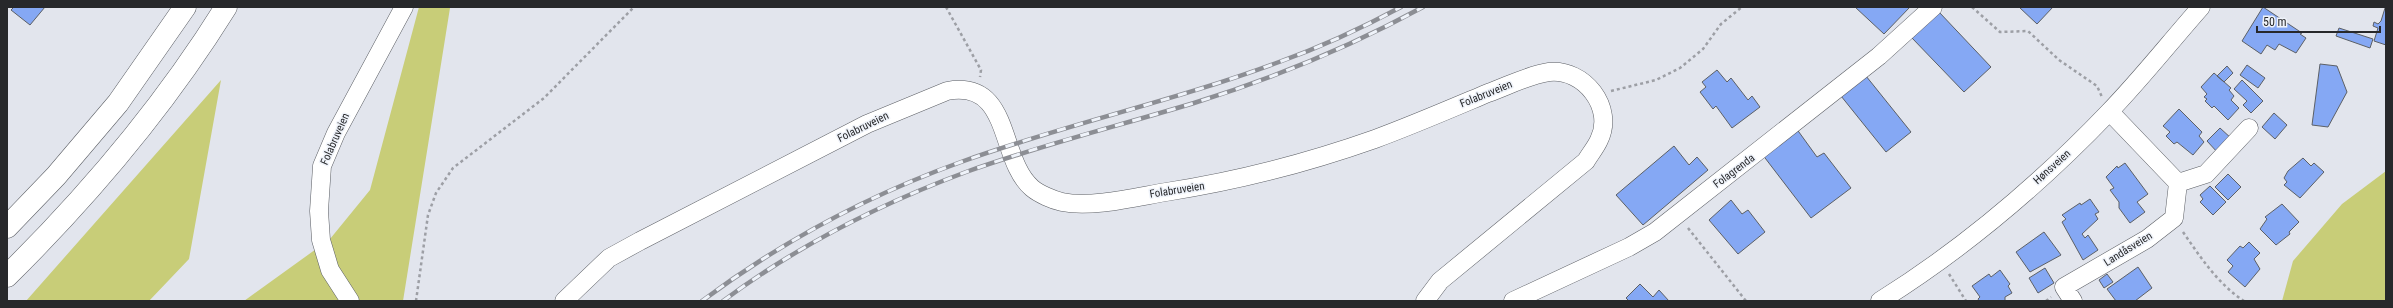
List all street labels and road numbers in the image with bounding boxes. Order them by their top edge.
street label: Folabruveien [1458,78,1514,110]
street label: Folabruveien [835,109,891,145]
street label: Folabruveien [318,111,352,167]
street label: Hønsveien [2031,147,2073,187]
street label: Folagrenda [1711,151,1757,191]
street label: Folabruveien [1149,179,1205,201]
street label: Landåsveien [2101,229,2155,269]

